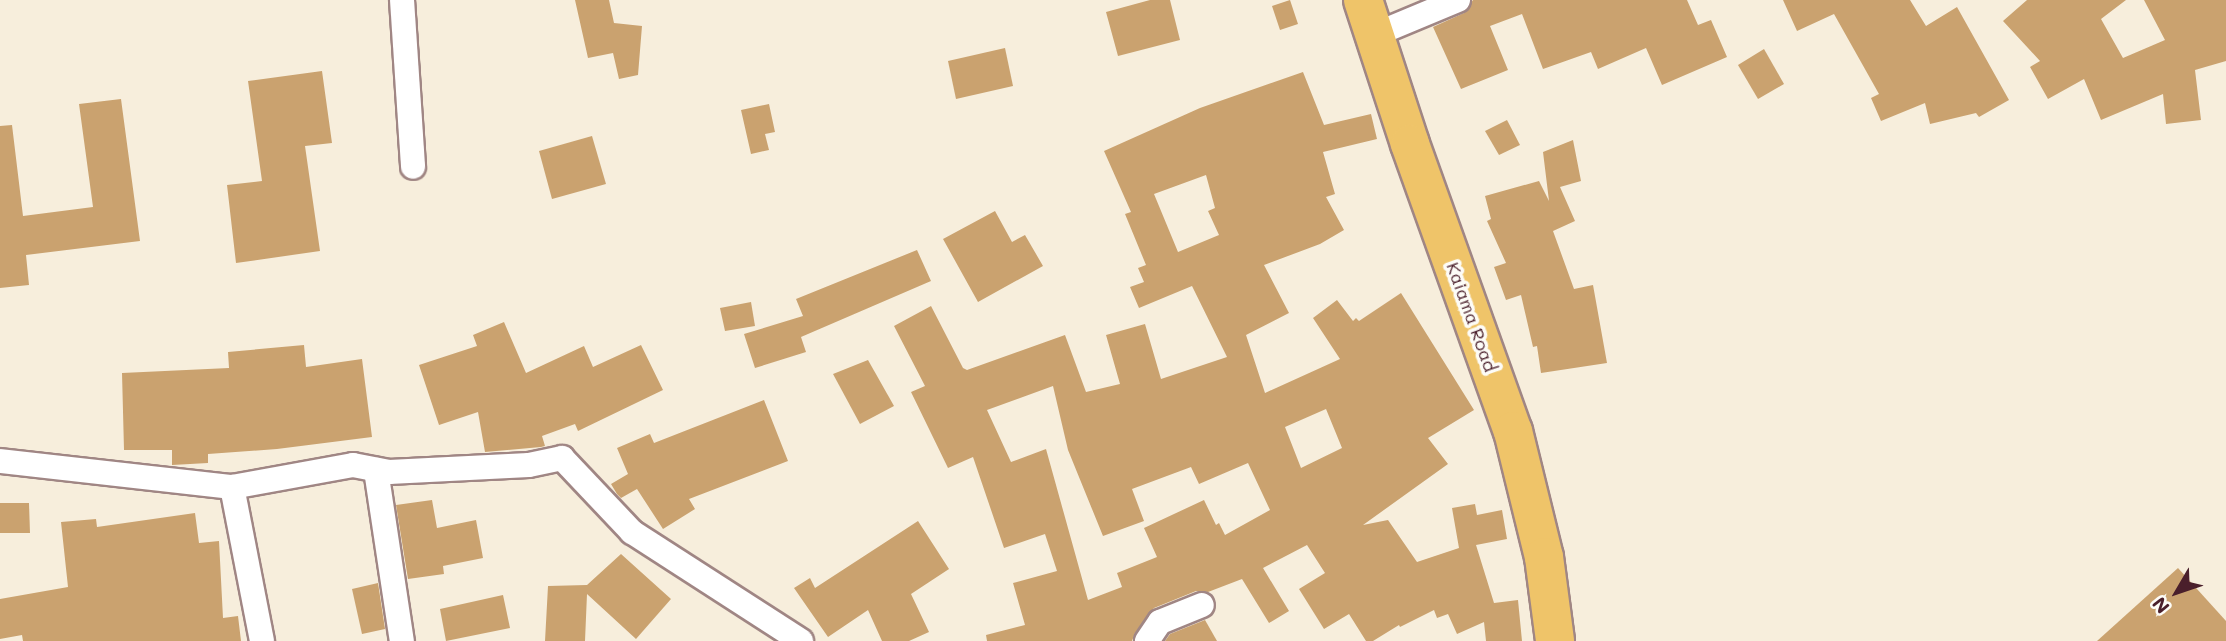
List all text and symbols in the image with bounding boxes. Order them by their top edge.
street label: Kaiama Road [1442,259,1502,375]
north arrow [2142,557,2212,627]
text: N [2146,592,2175,619]

